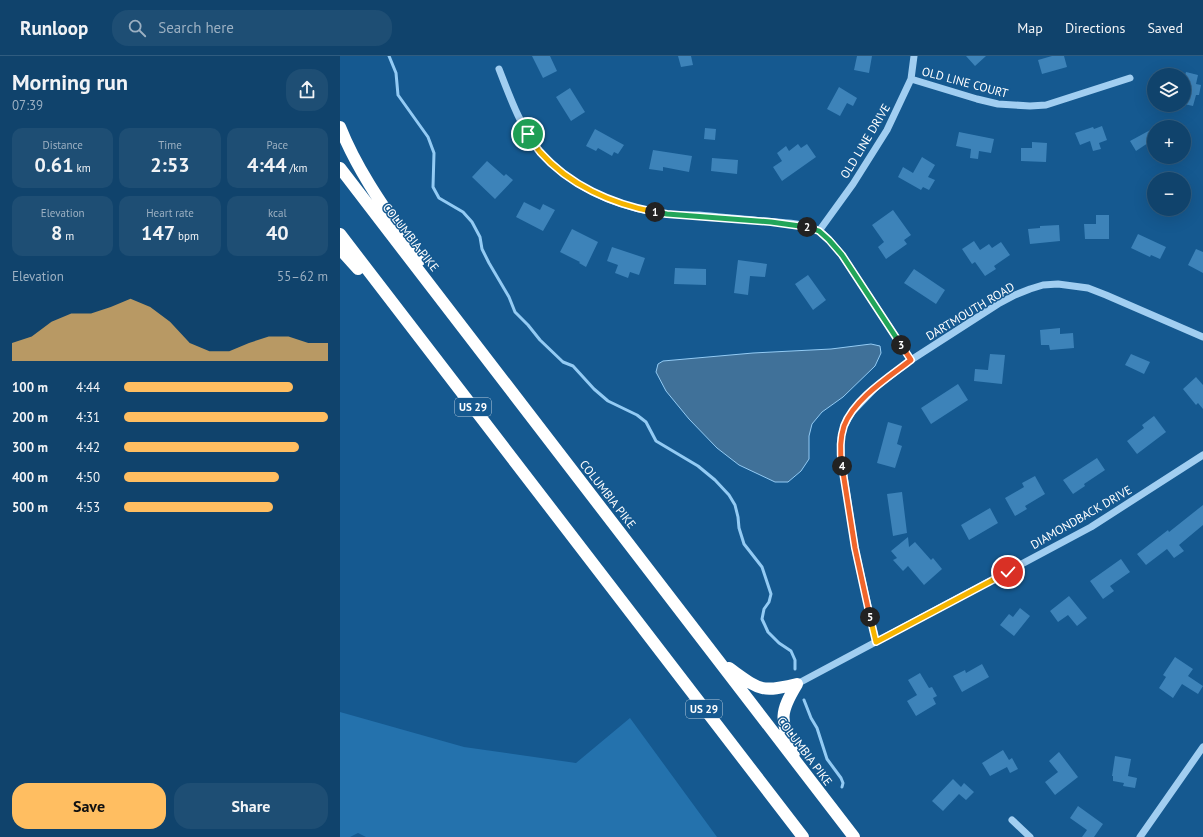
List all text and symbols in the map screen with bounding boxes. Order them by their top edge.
search box [112,10,392,46]
text: Runloop [20,16,88,40]
icon: search [126,17,148,39]
text: Search here [158,18,234,37]
text: Map [1017,19,1043,37]
text: Directions [1065,19,1125,37]
text: Saved [1147,19,1183,37]
street label: OLD LINE COURT [920,63,1010,101]
text: Morning run [12,68,128,96]
map controls [1147,68,1191,216]
button: layers [1147,68,1191,112]
button: share [286,69,328,111]
text: 07:39 [12,97,43,114]
street label: OLD LINE DRIVE [837,101,893,181]
pin [511,117,545,151]
button: + [1147,120,1191,164]
icon: arrive [517,123,539,145]
text: Distance [43,138,83,152]
text: Time [158,138,182,152]
text: Pace [267,138,288,152]
text: 0.61 [35,152,74,178]
text: 2:53 [150,152,190,178]
text: 4:44 [247,152,287,178]
text: km [74,161,91,175]
text: /km [287,161,308,175]
button: − [1147,172,1191,216]
street label: COLUMBIA PIKE [380,200,442,274]
pin: 1 [645,202,665,222]
text: 1 [652,205,658,219]
text: Elevation [41,206,85,220]
text: Heart rate [146,206,194,220]
text: kcal [268,206,287,220]
pin: 2 [797,217,817,237]
text: 8 [51,220,62,246]
text: 147 [141,220,175,246]
text: 40 [266,220,289,246]
text: 2 [804,220,810,234]
text: m [62,229,74,243]
text: bpm [175,229,199,243]
text: Elevation [12,268,64,285]
text: 55–62 m [277,268,328,285]
street label: DARTMOUTH ROAD [923,279,1017,343]
pin: 3 [891,335,911,355]
text: 3 [898,338,904,352]
text: 100 m [12,379,48,396]
text: 4:44 [76,379,100,396]
road number: US 29 [455,398,491,416]
text: 200 m [12,409,48,426]
text: 4:31 [76,409,100,426]
text: 300 m [12,439,48,456]
text: 4:42 [76,439,100,456]
pin: 4 [832,456,852,476]
street label: COLUMBIA PIKE [577,457,639,531]
text: 4 [839,459,845,473]
text: 400 m [12,469,48,486]
text: 4:50 [76,469,100,486]
street label: DIAMONDBACK DRIVE [1028,482,1134,552]
text: 500 m [12,499,48,516]
text: 4:53 [76,499,100,516]
pin [991,555,1025,589]
icon: check [997,561,1019,583]
pin: 5 [860,607,880,627]
text: 5 [867,610,873,624]
road number: US 29 [686,700,722,718]
street label: COLUMBIA PIKE [774,714,836,788]
button: Save [12,783,166,829]
button: Share [174,783,328,829]

